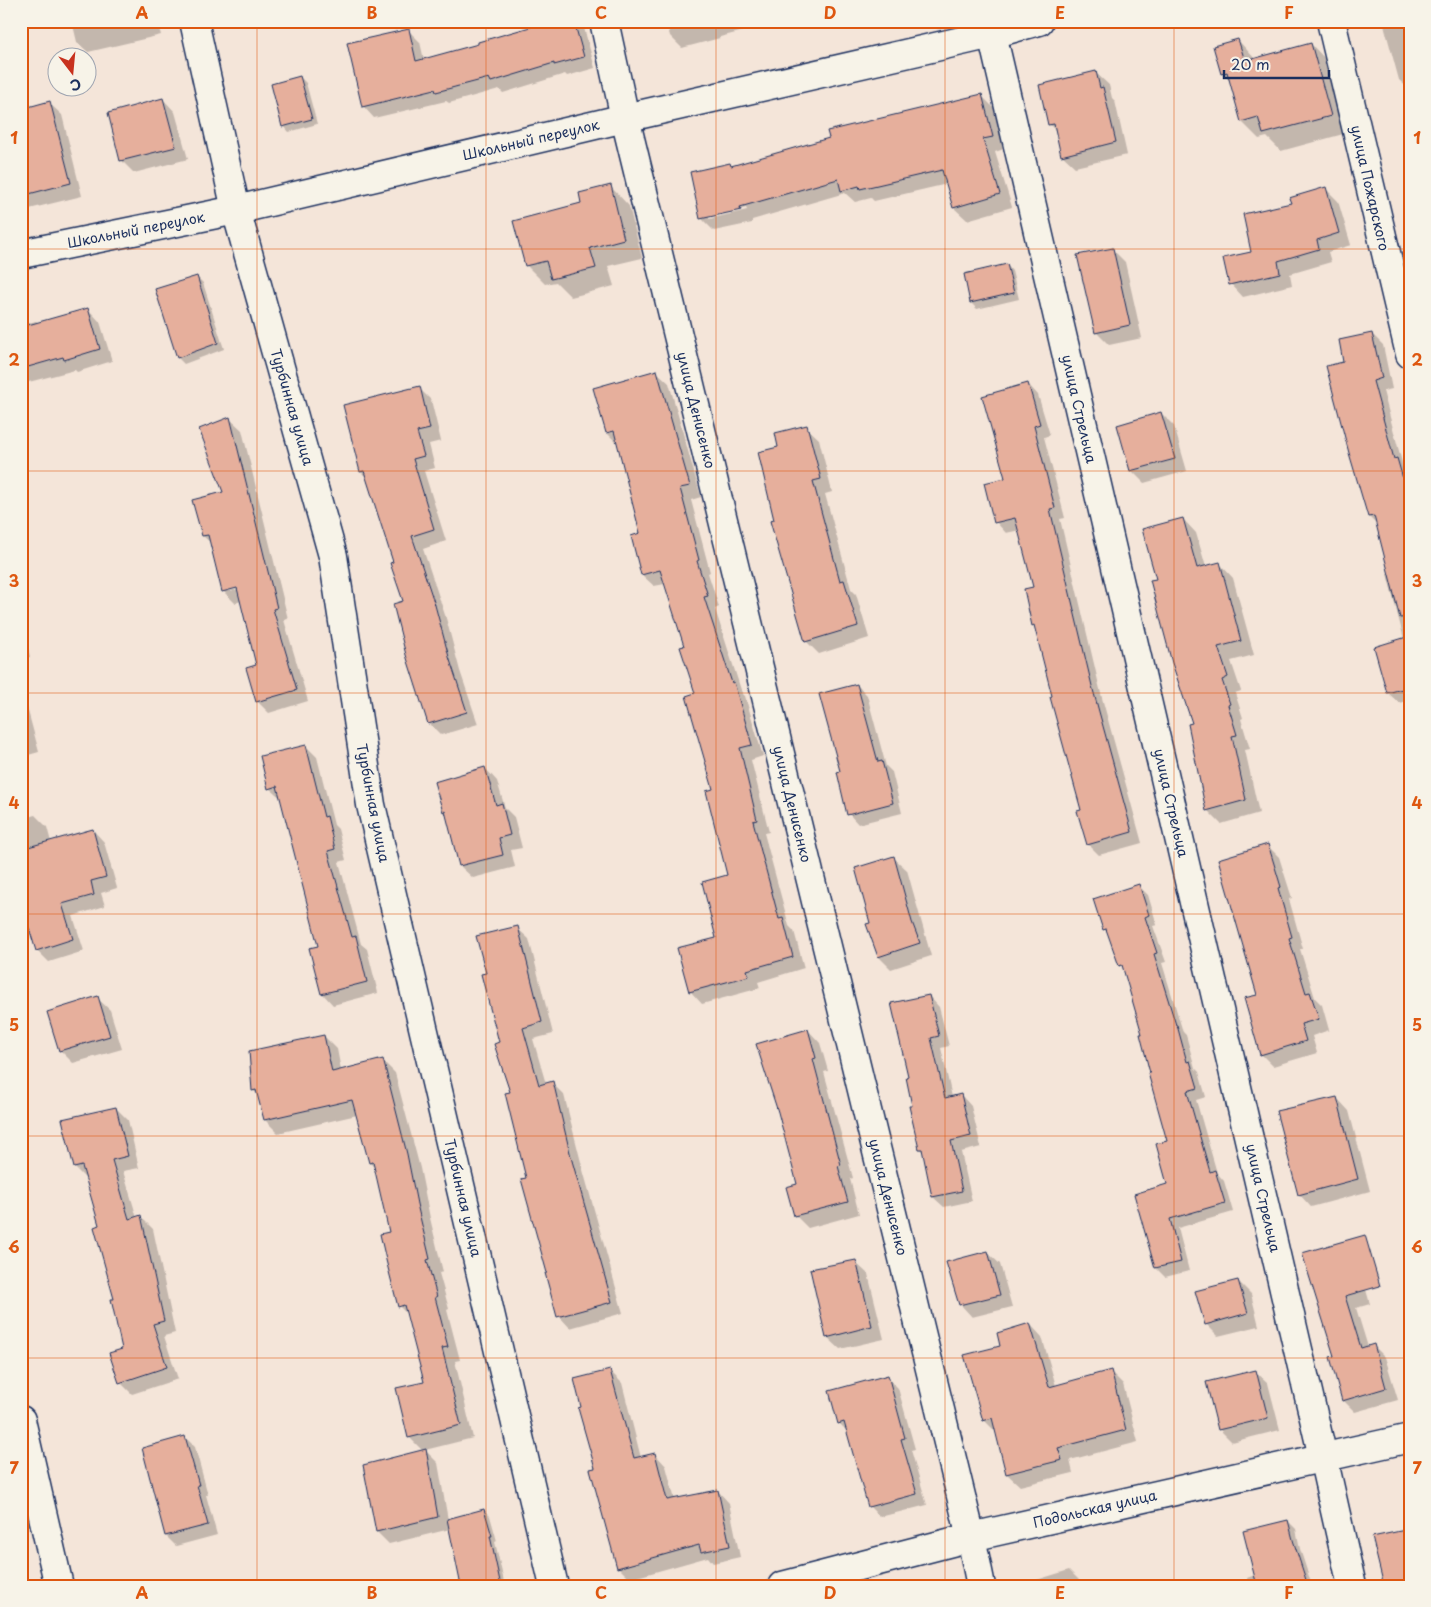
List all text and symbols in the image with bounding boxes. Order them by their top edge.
text: A [136,0,149,24]
text: B [367,0,378,24]
text: C [595,0,607,24]
text: D [824,0,836,24]
text: E [1055,0,1065,24]
text: F [1284,0,1294,24]
north arrow [48,48,98,98]
scale bar [1224,48,1328,80]
text: 20 m [1231,52,1270,75]
text: С [68,73,84,97]
street label: Школьный переулок [461,113,602,165]
street label: улица Пожарского [1346,123,1395,253]
text: 1 [10,125,18,149]
text: 1 [1413,125,1421,149]
street label: Школьный переулок [65,206,207,253]
street label: Турбинная улица [266,346,319,468]
text: 2 [8,347,20,371]
text: 2 [1411,347,1423,371]
street label: улица Денисенко [672,349,721,471]
street label: улица Стрельца [1057,352,1102,466]
text: 3 [9,568,19,592]
text: 3 [1412,568,1422,592]
street label: Турбинная улица [352,742,395,864]
street label: улица Денисенко [768,743,817,865]
street label: улица Стрельца [1149,746,1194,860]
text: 4 [9,790,20,814]
text: 4 [1412,790,1423,814]
text: 5 [9,1012,19,1036]
text: 5 [1412,1012,1422,1036]
street label: улица Денисенко [864,1136,913,1258]
street label: Турбинная улица [440,1137,487,1259]
street label: улица Стрельца [1241,1141,1286,1255]
text: 6 [8,1234,20,1258]
text: 6 [1411,1234,1423,1258]
text: 7 [9,1455,19,1479]
text: 7 [1412,1455,1422,1479]
street label: Подольская улица [1031,1484,1159,1533]
text: A [136,1580,149,1604]
text: B [367,1580,378,1604]
text: C [595,1580,607,1604]
text: D [824,1580,836,1604]
text: E [1055,1580,1065,1604]
text: F [1284,1580,1294,1604]

